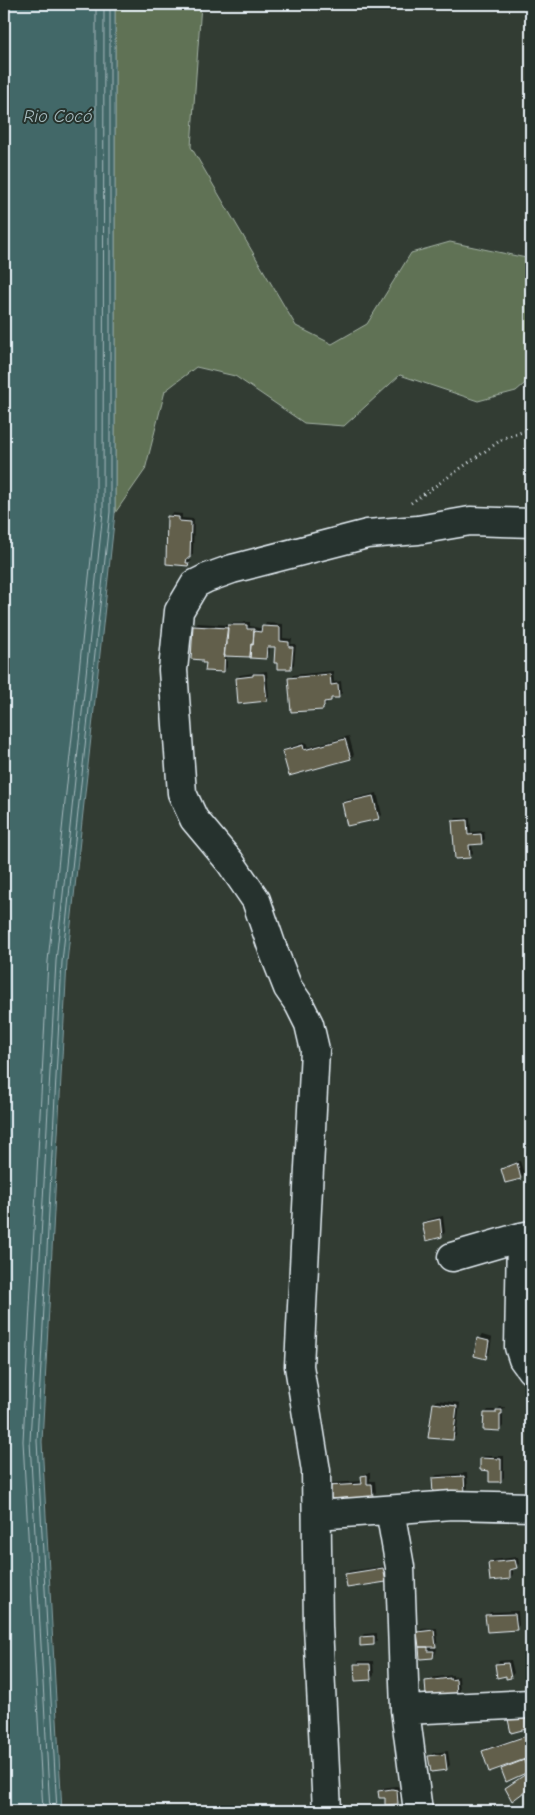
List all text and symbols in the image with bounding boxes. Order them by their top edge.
water label: Rio Cocó [23,106,93,127]

